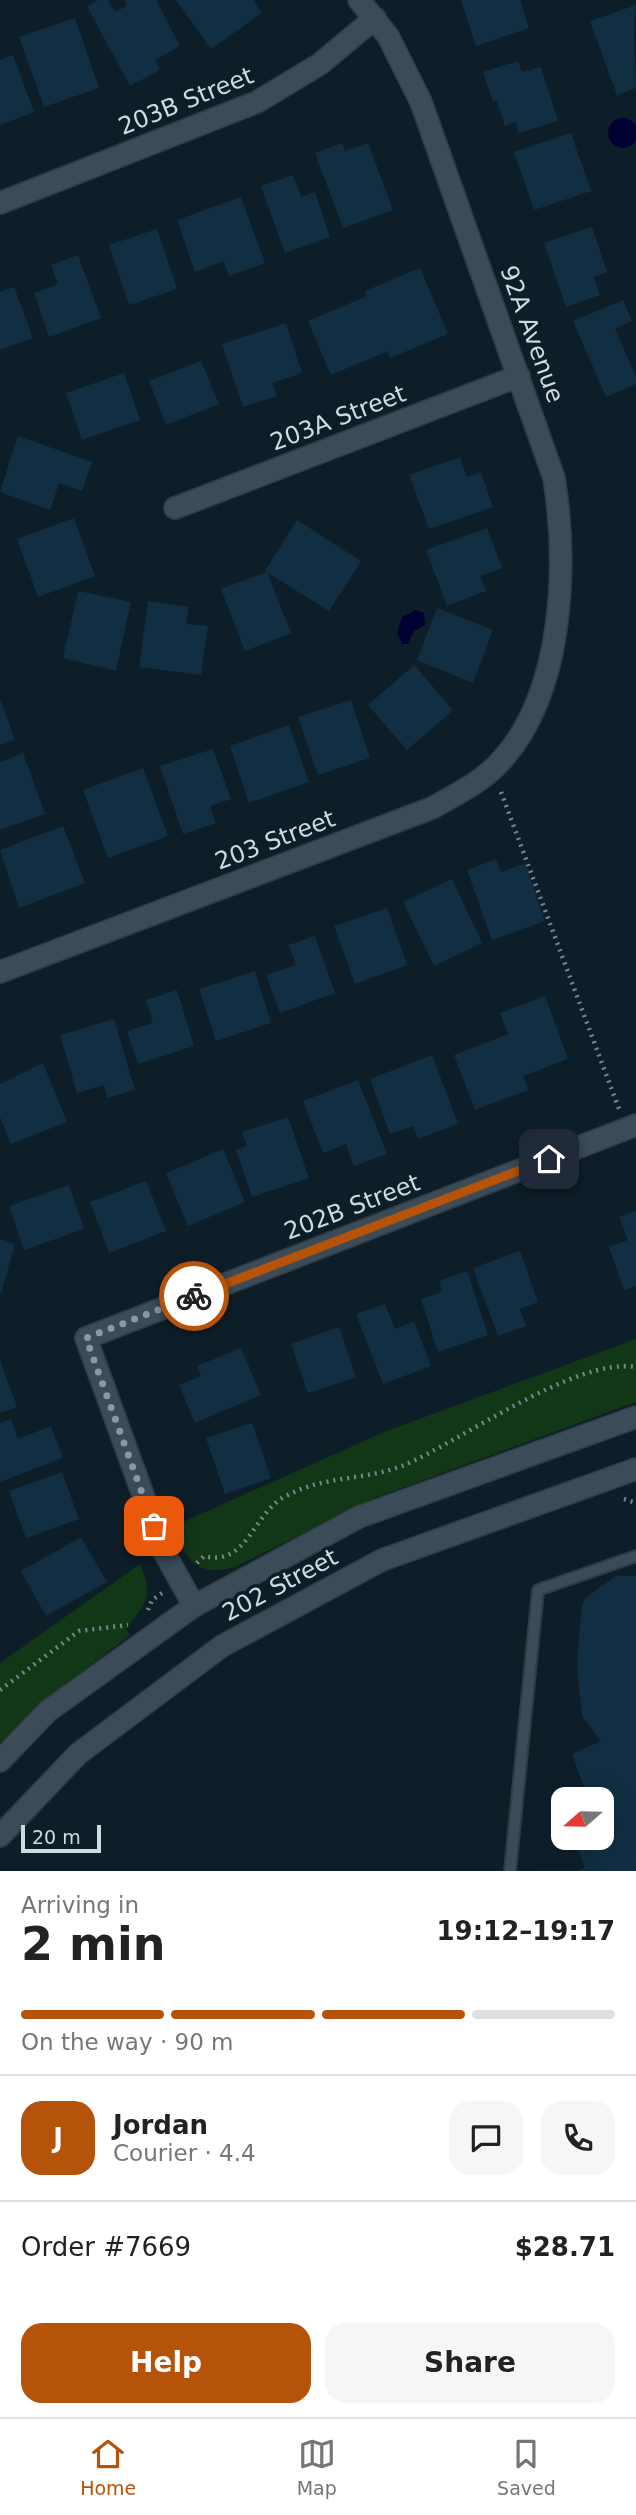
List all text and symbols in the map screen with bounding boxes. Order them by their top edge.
street label: 203B Street [115,61,257,141]
street label: 92A Avenue [494,262,570,406]
street label: 203A Street [266,379,410,457]
street label: 203 Street [211,804,339,876]
pin [519,1129,579,1189]
icon: home [530,1140,568,1178]
street label: 202B Street [280,1168,424,1246]
courier [159,1261,229,1331]
icon: bike [175,1277,213,1315]
pin [124,1496,184,1556]
icon: bag [135,1507,173,1545]
street label: 202 Street [218,1543,342,1627]
north arrow [551,1787,614,1850]
map controls [551,1787,614,1850]
scale bar [21,1822,102,1854]
text: 20 m [32,1826,81,1848]
text: Arriving in [21,1892,139,1918]
text: 19:12–19:17 [436,1916,615,1946]
text: 2 min [21,1917,165,1971]
text: On the way · 90 m [21,2029,233,2055]
button: chat [449,2101,523,2175]
button: phone [541,2101,615,2175]
text: Jordan [113,2110,208,2140]
text: J [53,2123,63,2153]
text: Courier · 4.4 [113,2140,256,2166]
text: Order #7669 [21,2232,191,2262]
text: $28.71 [515,2232,615,2262]
button: Help [21,2323,311,2403]
button: Share [325,2323,615,2403]
tab: Home [80,2435,136,2499]
tab: Map [297,2435,337,2499]
tab: Saved [497,2435,556,2499]

